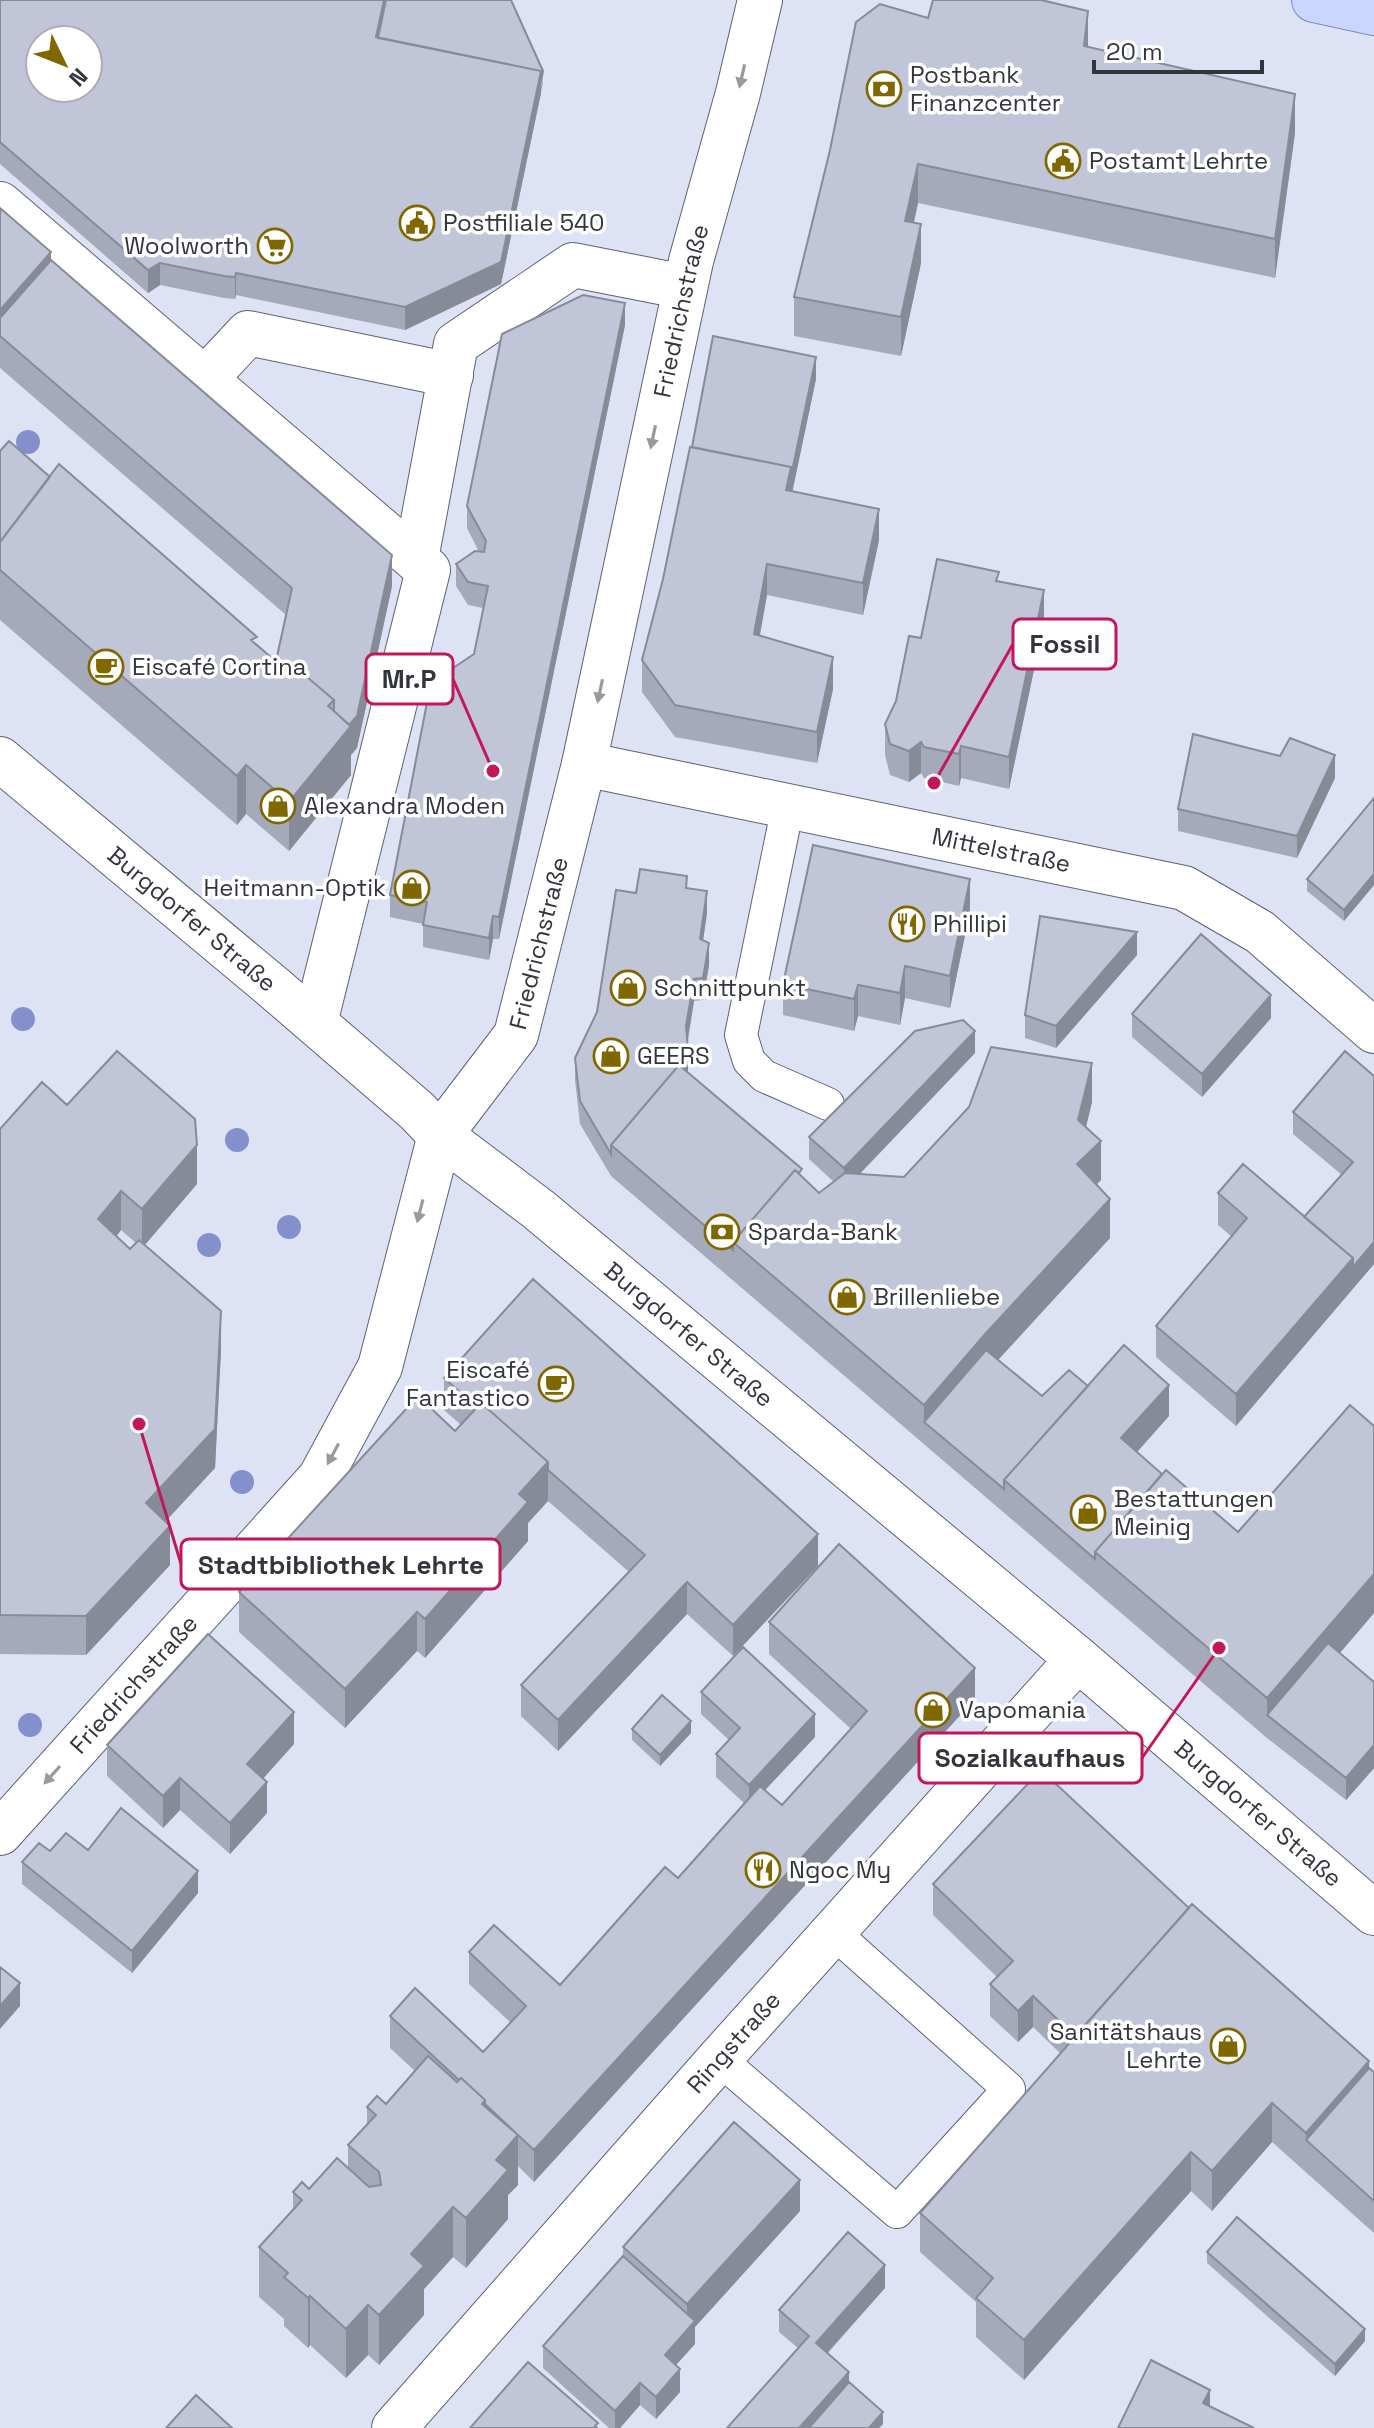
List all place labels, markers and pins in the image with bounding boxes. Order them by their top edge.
place label: Postbank Finanzcenter [910,59,1061,118]
bank icon: Postbank Finanzcenter [865,70,903,108]
public building icon: Postamt Lehrte [1044,142,1082,180]
place label: Postamt Lehrte [1089,145,1268,176]
public building icon: Postfiliale 540 [398,204,436,242]
place label: Postfiliale 540 [443,207,604,238]
supermarket icon: Woolworth [256,227,294,265]
place label: Woolworth [124,230,249,261]
callout: Fossil [1013,619,1116,669]
cafe icon: Eiscafé Cortina [87,648,125,686]
place label: Eiscafé Cortina [132,651,307,682]
callout: Mr.P [366,654,453,704]
shop icon: Alexandra Moden [259,787,297,825]
place label: Alexandra Moden [304,790,505,821]
shop icon: Heitmann-Optik [393,869,431,907]
place label: Heitmann-Optik [203,872,386,903]
restaurant icon: Phillipi [888,905,926,943]
place label: Phillipi [933,908,1007,939]
shop icon: Schnittpunkt [609,969,647,1007]
place label: Schnittpunkt [654,972,806,1003]
shop icon: GEERS [592,1037,630,1075]
place label: GEERS [637,1040,710,1071]
bank icon: Sparda-Bank [703,1213,741,1251]
place label: Sparda-Bank [748,1216,898,1247]
shop icon: Brillenliebe [828,1278,866,1316]
place label: Brillenliebe [873,1281,1000,1312]
place label: Eiscafé Fantastico [406,1354,530,1413]
cafe icon: Eiscafé Fantastico [537,1365,575,1403]
place label: Bestattungen Meinig [1114,1483,1274,1542]
shop icon: Bestattungen Meinig [1069,1494,1107,1532]
callout: Stadtbibliothek Lehrte [181,1539,500,1589]
shop icon: Vapomania [914,1691,952,1729]
place label: Vapomania [959,1694,1086,1725]
callout: Sozialkaufhaus [919,1733,1142,1783]
restaurant icon: Ngoc My [744,1851,782,1889]
place label: Ngoc My [789,1854,891,1885]
place label: Sanitätshaus Lehrte [1050,2016,1202,2075]
shop icon: Sanitätshaus Lehrte [1209,2027,1247,2065]

